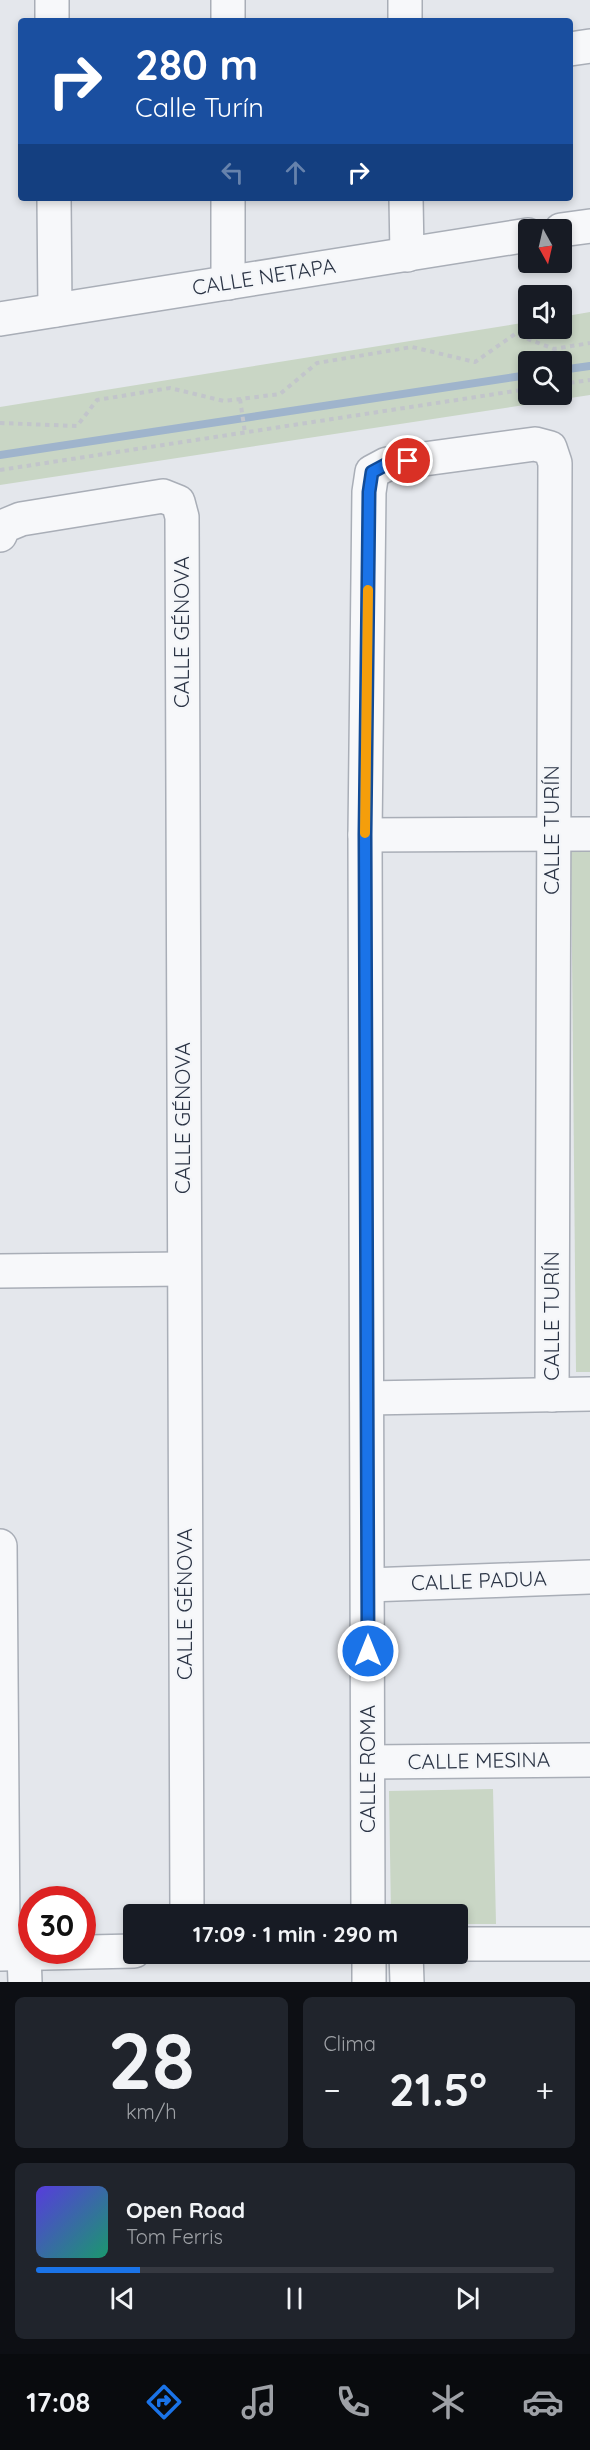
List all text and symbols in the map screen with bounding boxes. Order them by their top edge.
text: 280 m [135,38,258,91]
icon: right [36,42,114,120]
text: Calle Turín [135,90,264,124]
icon: left [216,156,249,189]
icon: ahead [279,156,312,189]
icon: right [342,156,375,189]
north arrow [518,219,572,273]
map controls [518,219,572,405]
street label: CALLE NETAPA [190,252,337,300]
button: sound [518,285,572,339]
button: search [518,351,572,405]
pin [382,435,433,486]
icon: arrive [391,444,424,477]
street label: CALLE GÉNOVA [168,556,194,708]
street label: CALLE TURÍN [538,765,564,895]
street label: CALLE GÉNOVA [169,1042,195,1194]
street label: CALLE TURÍN [538,1251,564,1381]
street label: CALLE GÉNOVA [171,1528,197,1680]
street label: CALLE PADUA [411,1565,547,1595]
position arrow [336,1619,400,1683]
street label: CALLE ROMA [354,1705,380,1833]
street label: CALLE MESINA [408,1746,550,1774]
speed limit sign: 30 [18,1886,96,1964]
text: 17:09 · 1 min · 290 m [193,1920,398,1948]
text: 28 [108,2011,195,2109]
text: Clima [324,2031,376,2056]
text: 21.5° [389,2061,487,2117]
text: − [324,2069,341,2110]
text: + [535,2069,554,2110]
text: km/h [126,2099,177,2124]
text: Open Road [126,2196,245,2224]
text: Tom Ferris [126,2224,223,2249]
icon: previous [106,2282,139,2315]
icon: pause [278,2282,311,2315]
icon: next [451,2282,484,2315]
icon: directions [143,2381,185,2423]
icon: music [238,2381,280,2423]
icon: phone [332,2381,374,2423]
icon: climate [427,2381,469,2423]
icon: car [522,2381,564,2423]
text: 17:08 [26,2385,90,2419]

